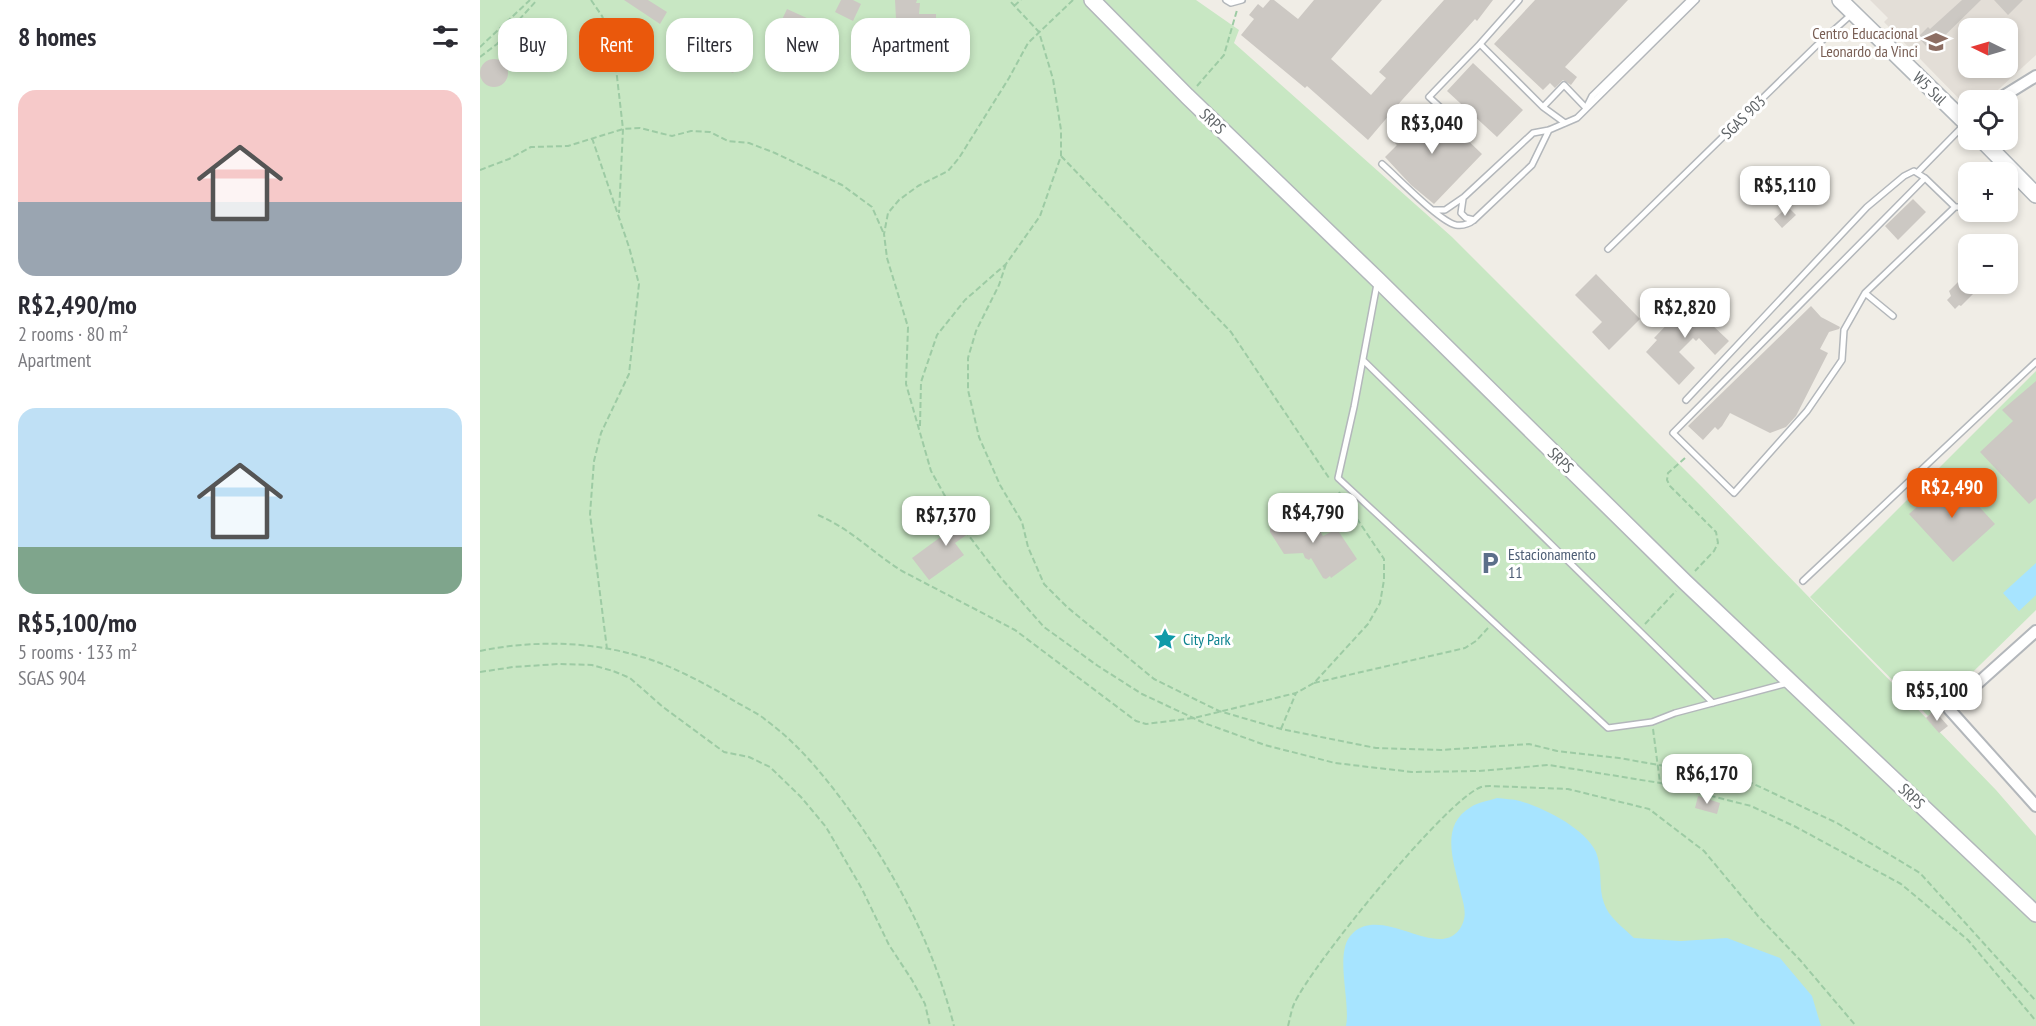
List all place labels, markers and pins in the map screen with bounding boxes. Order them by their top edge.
place label: Centro Educacional Leonardo da Vinci [1812,23,1918,61]
school or university icon: Centro Educacional Leonardo da Vinci [1923,29,1949,55]
pin: R$3,040 [1377,104,1487,155]
pin: R$5,110 [1730,166,1840,217]
pin: R$2,820 [1630,288,1740,339]
pin: R$2,490 [1897,468,2007,519]
pin: R$4,790 [1258,493,1368,544]
pin: R$7,370 [891,496,1001,547]
place label: Estacionamento 11 [1508,544,1596,582]
parking icon: Estacionamento 11 [1477,550,1503,576]
place icon: City Park [1152,626,1178,652]
place label: City Park [1183,629,1232,649]
pin: R$5,100 [1882,671,1992,722]
pin: R$6,170 [1652,754,1762,805]

